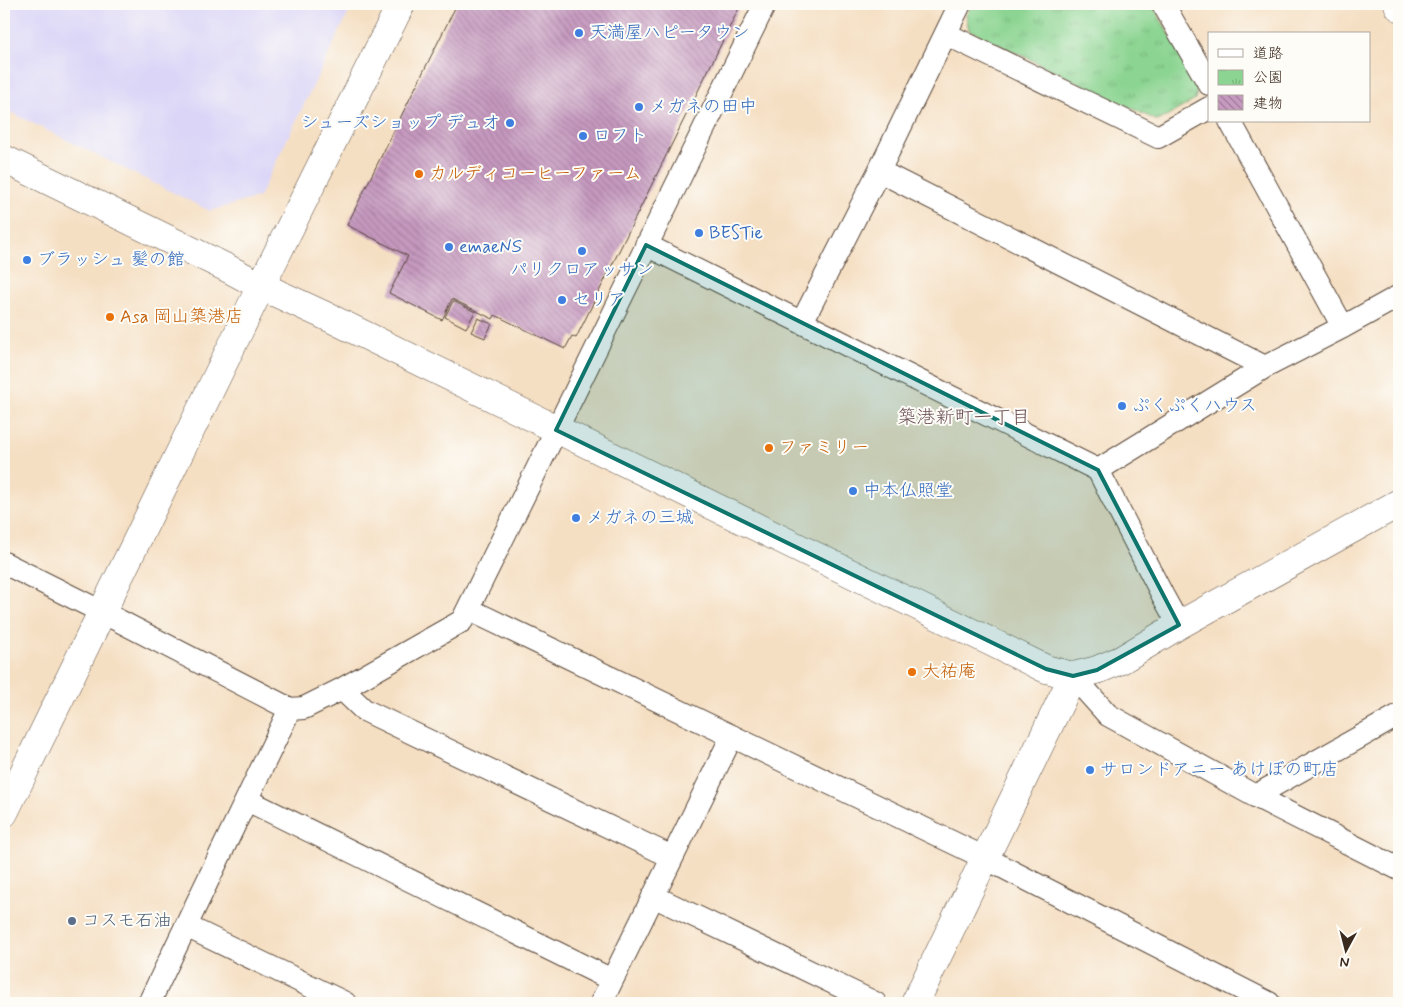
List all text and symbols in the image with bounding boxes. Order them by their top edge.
place label: 天満屋ハピータウン [589,21,750,45]
marker: 天満屋ハピータウン [573,27,585,39]
legend [1208,32,1370,122]
text: 道路 [1253,44,1283,64]
text: 公園 [1253,68,1283,88]
text: 建物 [1253,94,1283,114]
place label: メガネの田中 [649,95,757,119]
marker: メガネの田中 [633,101,645,113]
place label: シューズショップ デュオ [300,111,500,135]
marker: シューズショップ デュオ [504,117,516,129]
place label: ロフト [593,124,647,148]
marker: ロフト [577,130,589,142]
place label: カルディコーヒーファーム [429,162,642,186]
marker: カルディコーヒーファーム [413,168,425,180]
place label: BESTie [709,221,763,245]
marker: BESTie [693,227,705,239]
place label: emaeNS [459,235,522,259]
marker: emaeNS [443,241,455,253]
marker: パリクロアッサン [576,245,588,257]
place label: ブラッシュ 髪の館 [37,248,185,272]
marker: ブラッシュ 髪の館 [21,254,33,266]
place label: パリクロアッサン [510,258,654,282]
place label: セリア [572,288,626,312]
marker: セリア [556,294,568,306]
place label: Asa 岡山築港店 [120,305,243,329]
marker: Asa 岡山築港店 [104,311,116,323]
place label: ぷくぷくハウス [1132,394,1257,418]
marker: ぷくぷくハウス [1116,400,1128,412]
district label: 築港新町一丁目 [897,405,1031,430]
place label: ファミリー [779,436,869,460]
marker: ファミリー [763,442,775,454]
place label: 中本仏照堂 [863,479,953,503]
marker: 中本仏照堂 [847,485,859,497]
place label: メガネの三城 [586,506,694,530]
marker: メガネの三城 [570,512,582,524]
place label: 大祐庵 [922,660,976,684]
marker: 大祐庵 [906,666,918,678]
place label: サロンドアニー あけぼの町店 [1100,758,1339,782]
marker: サロンドアニー あけぼの町店 [1084,764,1096,776]
place label: コスモ石油 [82,909,171,933]
marker: コスモ石油 [66,915,78,927]
north arrow [1320,924,1370,974]
text: N [1339,952,1350,971]

